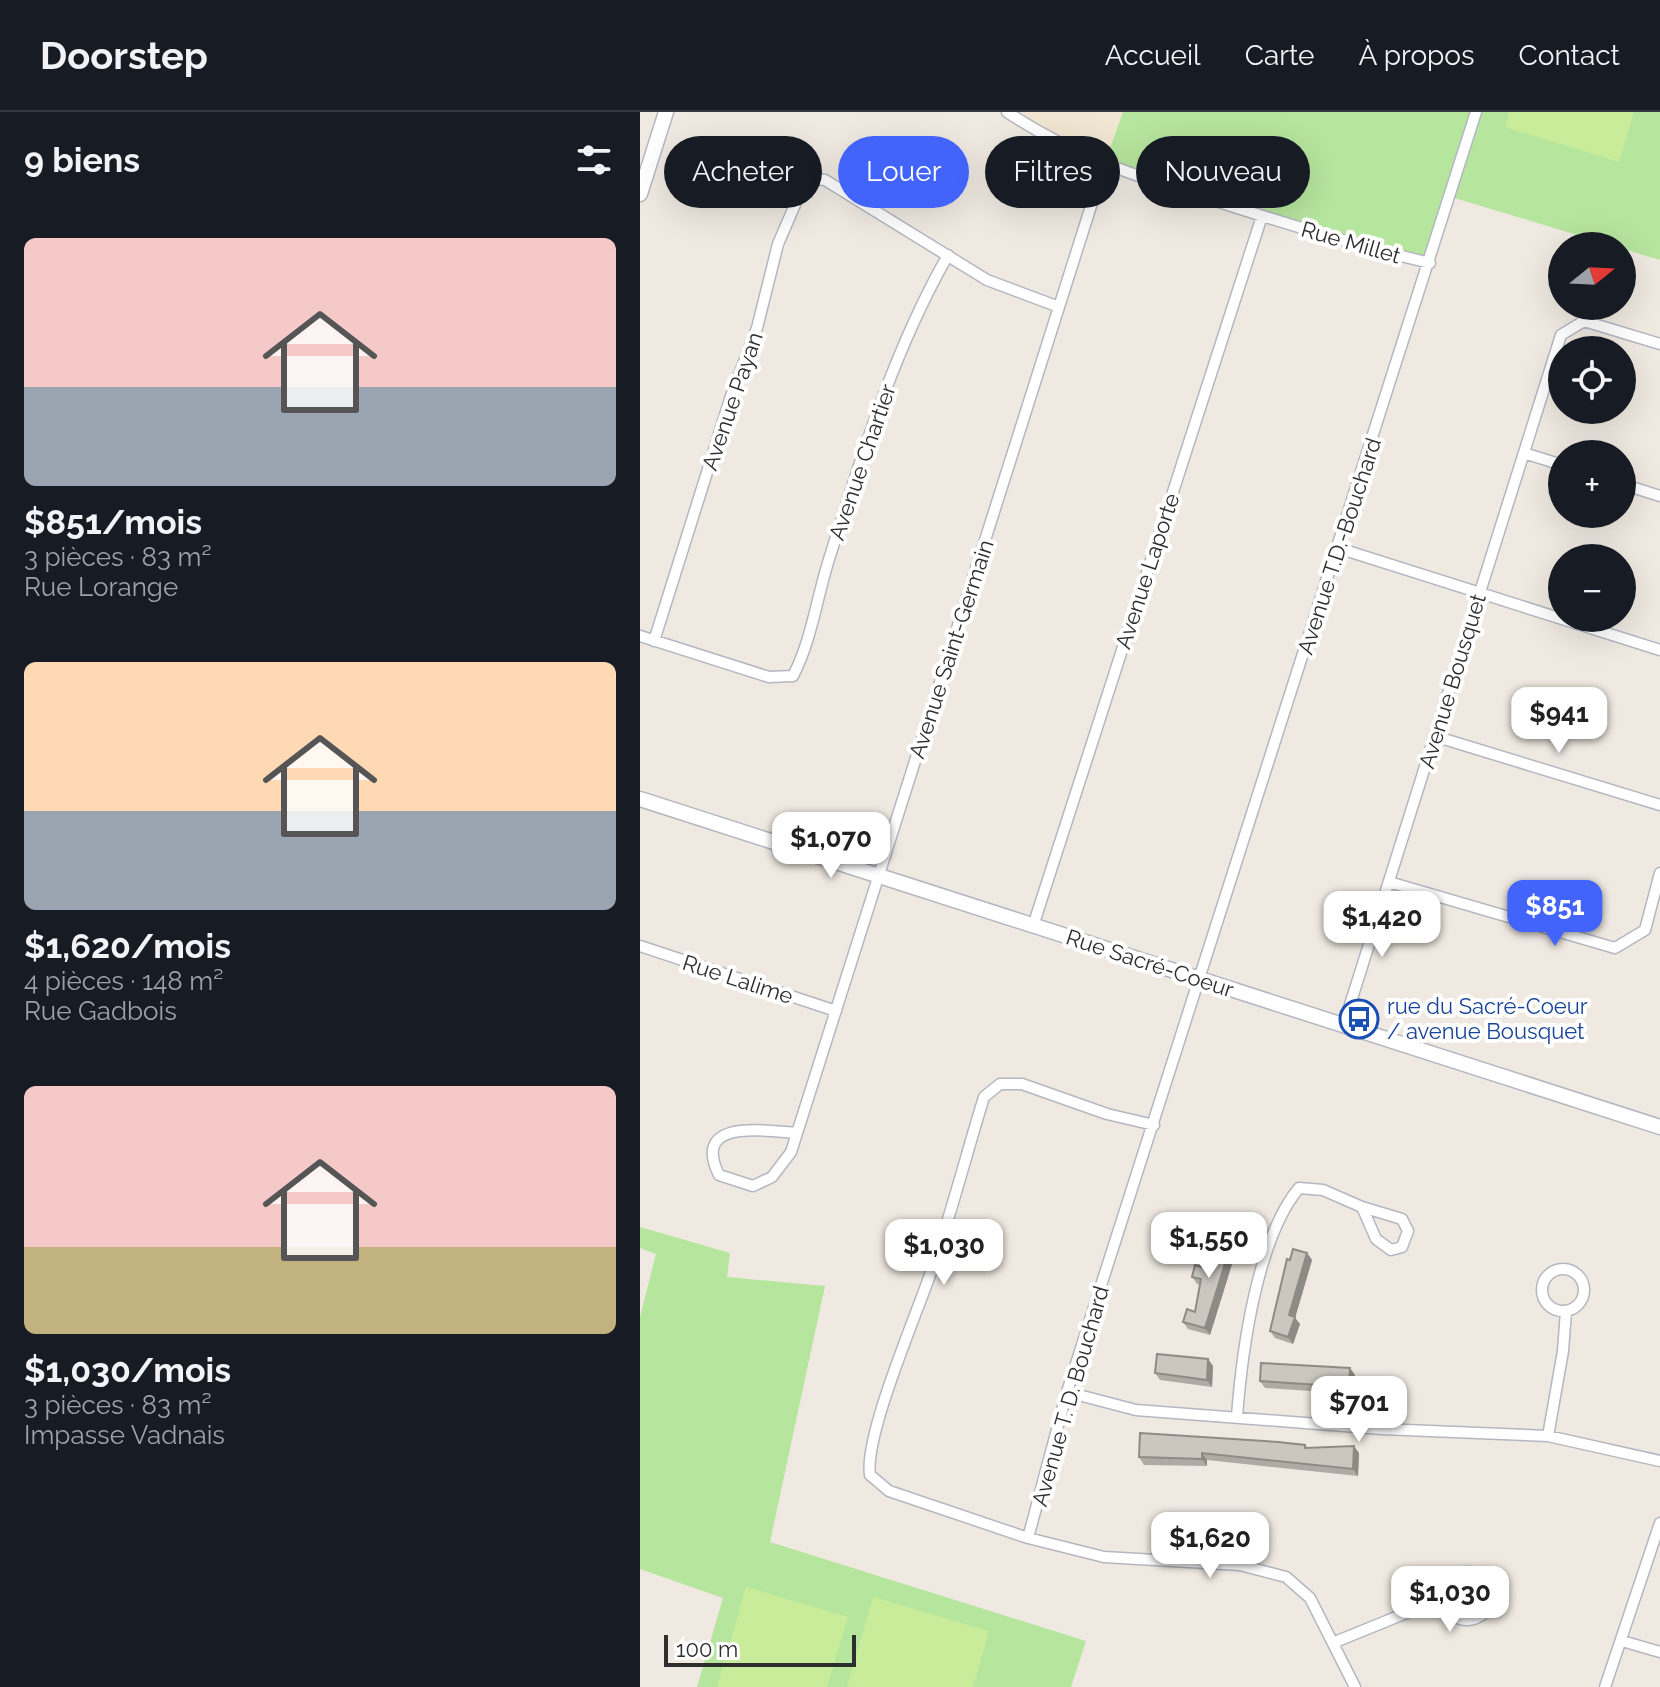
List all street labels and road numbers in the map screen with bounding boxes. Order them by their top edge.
street label: Rue Millet [1298,215,1404,269]
street label: Avenue Payan [696,328,768,474]
street label: Avenue Chartier [823,380,901,543]
street label: Avenue T.D.-Bouchard [1292,435,1386,657]
street label: Avenue Laporte [1110,490,1184,652]
street label: Avenue Saint-Germain [903,536,999,762]
street label: Avenue Bousquet [1413,590,1491,771]
street label: Rue Sacré-Coeur [1063,924,1237,1002]
street label: Rue Lalime [680,949,797,1009]
street label: Avenue T. D. Bouchard [1026,1283,1114,1509]

